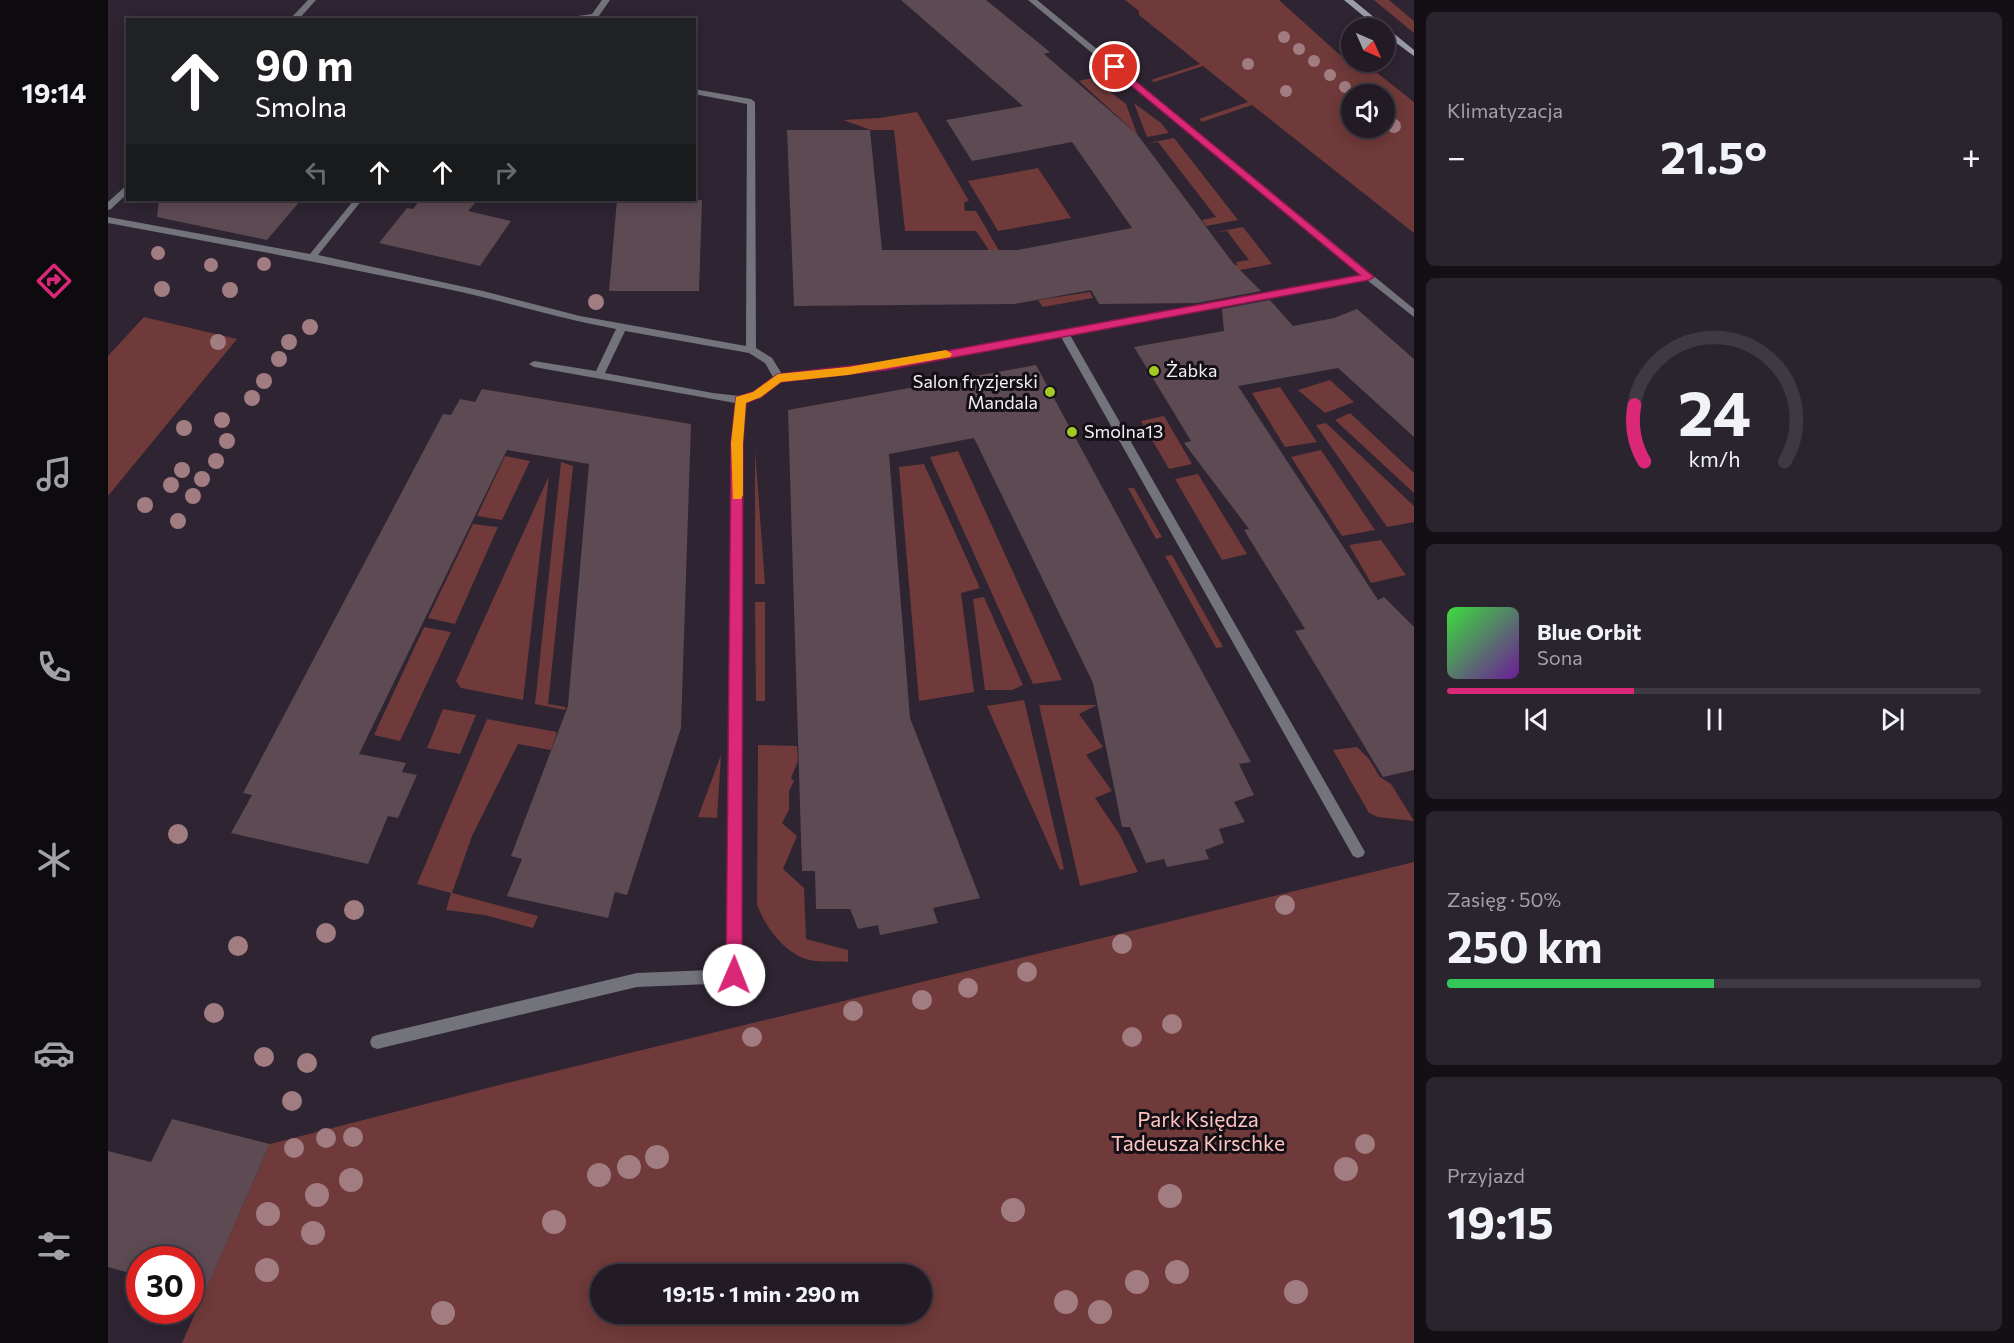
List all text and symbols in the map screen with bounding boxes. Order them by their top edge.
north arrow [1341,18,1395,72]
map controls [1341,18,1395,138]
text: 90 m [255,38,354,90]
pin [1089,41,1140,92]
icon: ahead [156,42,234,120]
icon: arrive [1098,50,1131,83]
text: 19:14 [22,76,86,109]
button: sound [1341,84,1395,138]
text: Smolna [255,90,347,123]
text: Klimatyzacja [1447,98,1563,122]
text: 21.5° [1660,128,1767,183]
text: − [1447,135,1466,176]
text: + [1962,135,1981,176]
icon: left [300,156,333,189]
icon: ahead [363,156,396,189]
icon: ahead [426,156,459,189]
icon: right [489,156,522,189]
icon: directions [33,260,75,302]
place label: Żabka [1166,359,1217,381]
marker: Żabka [1147,364,1161,378]
place label: Salon fryzjerski Mandala [913,370,1038,413]
text: 24 [1678,373,1750,449]
marker: Salon fryzjerski Mandala [1043,385,1057,399]
place label: Smolna13 [1084,420,1163,442]
marker: Smolna13 [1065,425,1079,439]
text: km/h [1688,446,1740,472]
icon: music [33,453,75,495]
text: Blue Orbit [1537,618,1641,645]
text: Sona [1537,645,1583,669]
icon: phone [33,646,75,688]
icon: previous [1520,703,1553,736]
icon: pause [1698,703,1731,736]
icon: next [1876,703,1909,736]
icon: climate [33,839,75,881]
text: Zasięg · 50% [1447,887,1561,911]
text: 250 km [1447,917,1602,972]
position arrow [702,943,766,1007]
icon: car [33,1032,75,1074]
park label: Park Księdza Tadeusza Kirschke [1111,1106,1285,1155]
text: Przyjazd [1447,1163,1525,1187]
text: 19:15 [1447,1193,1554,1248]
icon: filters [33,1225,75,1267]
speed limit sign: 30 [126,1246,204,1324]
text: 19:15 · 1 min · 290 m [663,1280,859,1307]

